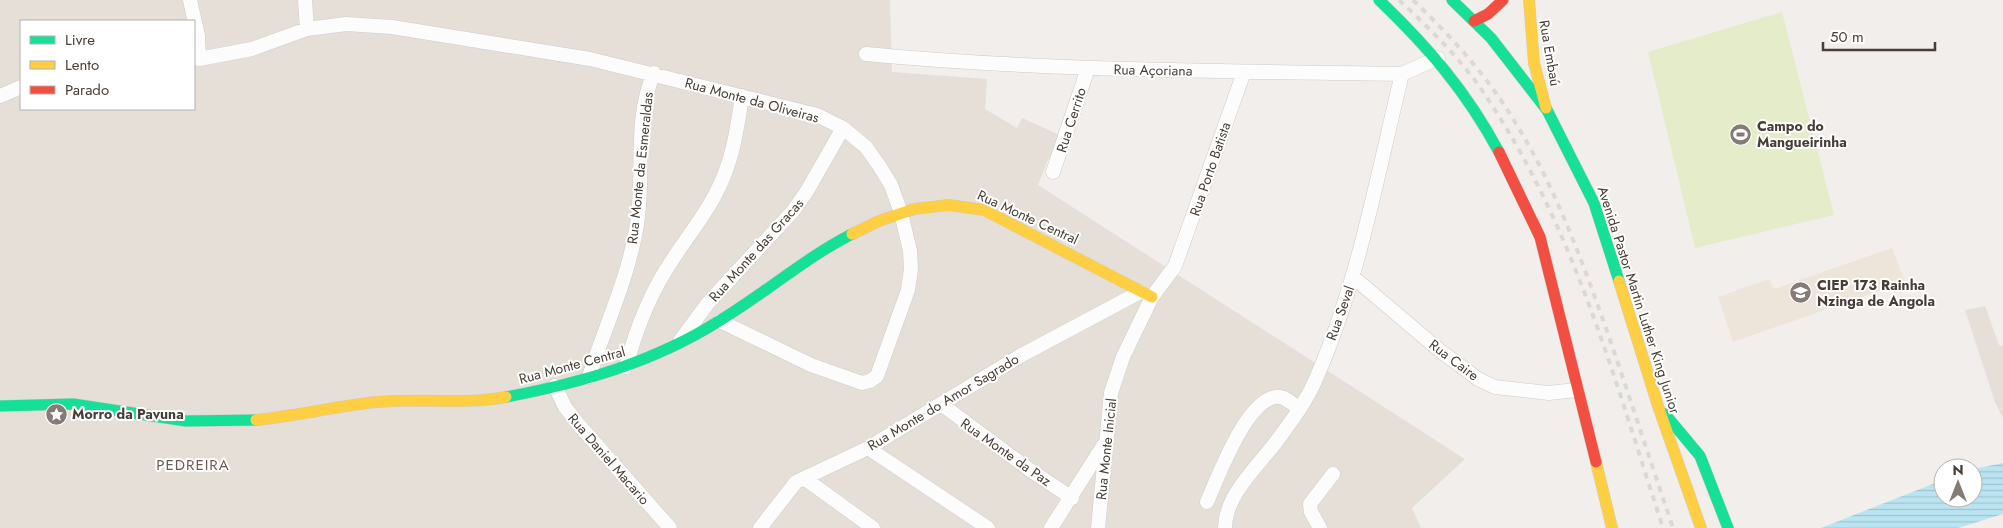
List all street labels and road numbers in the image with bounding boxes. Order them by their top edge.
street label: Rua Embaú [1534,18,1566,88]
street label: Rua Açoriana [1113,59,1193,81]
street label: Rua Monte da Oliveiras [683,72,822,128]
street label: Rua Cerrito [1051,85,1091,155]
street label: Rua Monte da Esmeraldas [622,91,658,245]
street label: Rua Porto Batista [1185,119,1235,219]
street label: Avenida Pastor Martin Luther King Junior [1593,184,1685,417]
street label: Rua Monte Central [974,185,1082,249]
street label: Rua Monte das Gracas [704,194,808,306]
street label: Rua Seval [1321,283,1359,343]
street label: Rua Caire [1425,335,1483,385]
street label: Rua Monte Central [517,341,627,389]
street label: Rua Monte do Amor Sagrado [864,349,1023,455]
street label: Rua Monte Inicial [1091,397,1121,501]
street label: Rua Daniel Macario [564,409,655,509]
street label: Rua Monte da Paz [957,413,1056,491]

